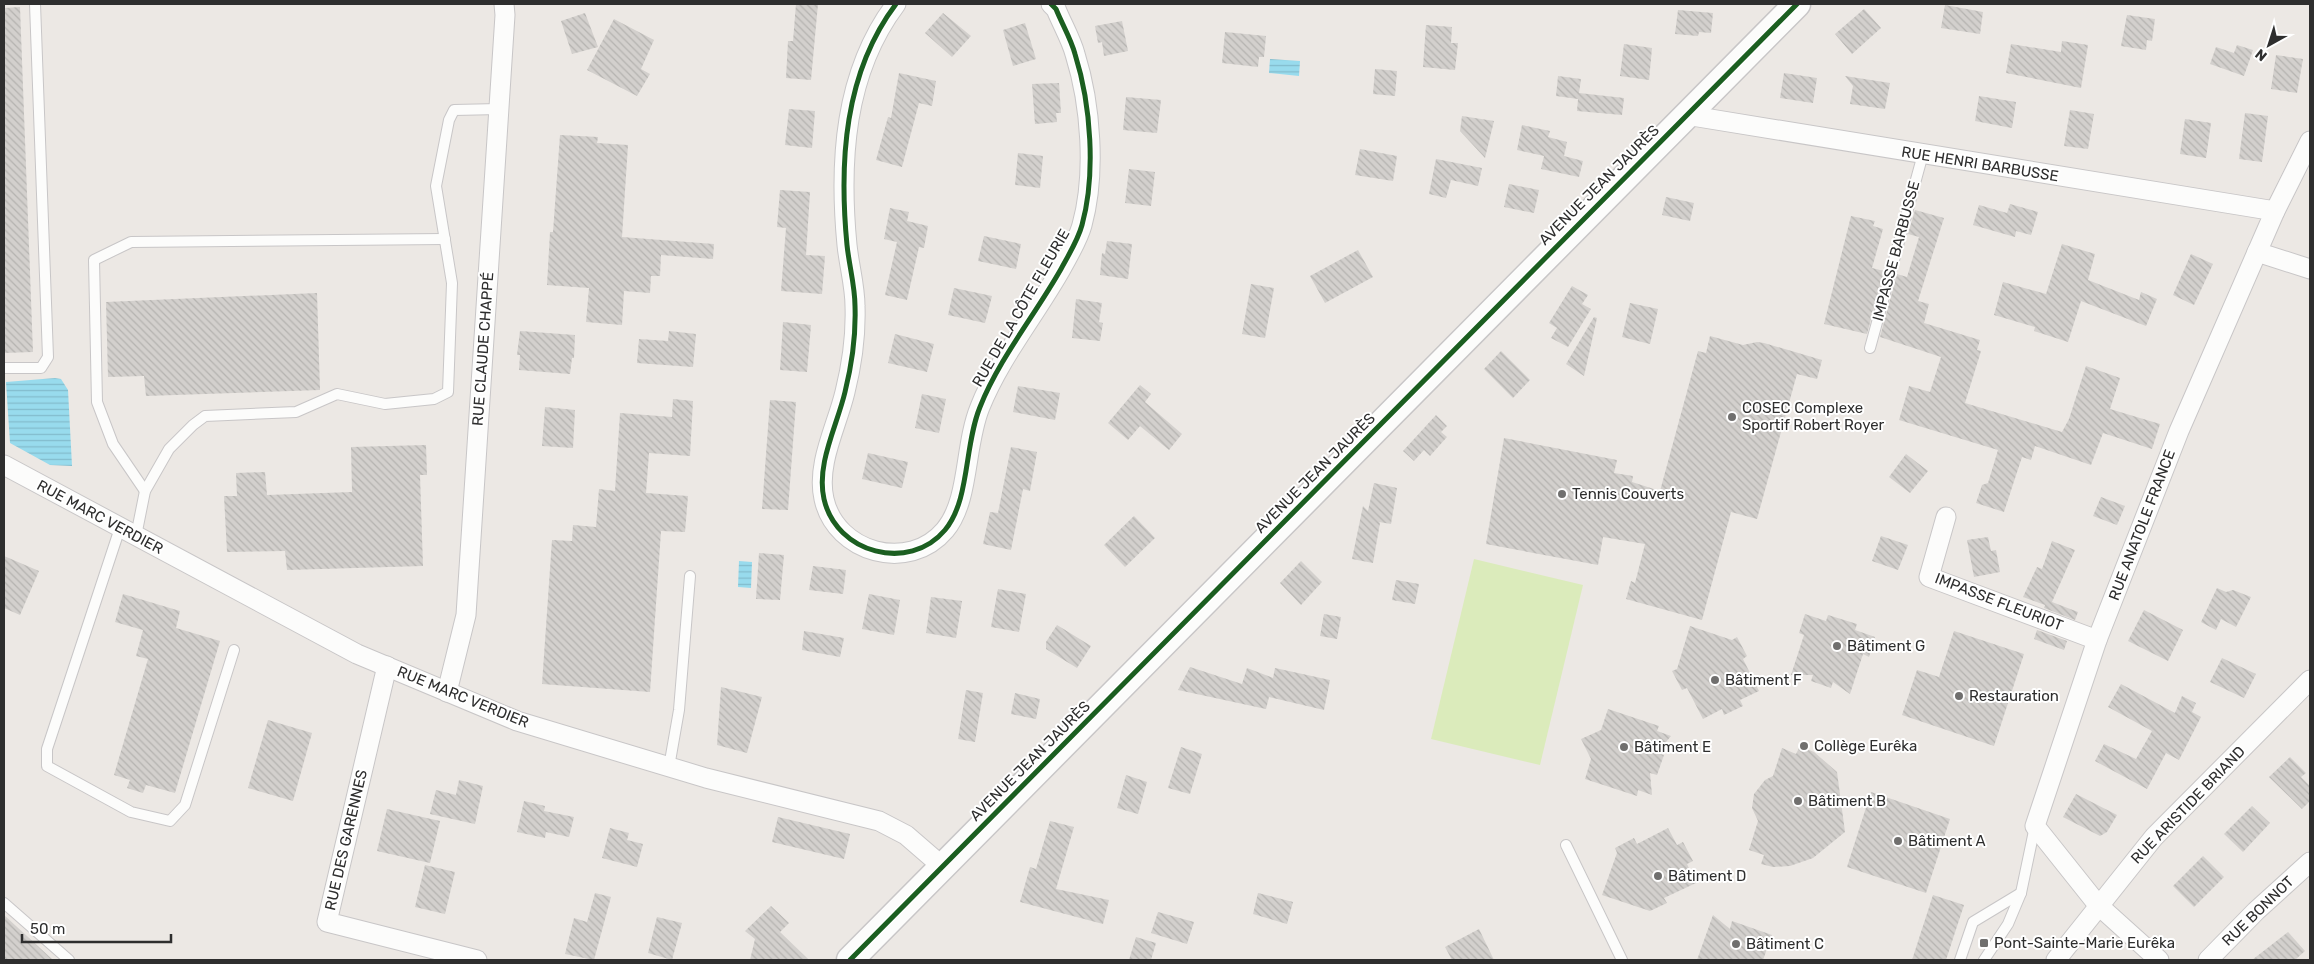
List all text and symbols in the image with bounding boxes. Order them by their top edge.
north arrow [2244,20,2294,70]
text: N [2252,45,2270,64]
street label: AVENUE JEAN JAURÈS [1535,121,1663,249]
street label: RUE HENRI BARBUSSE [1900,143,2060,185]
street label: IMPASSE BARBUSSE [1869,179,1923,323]
street label: RUE DE LA CÔTE FLEURIE [968,226,1074,390]
street label: RUE CLAUDE CHAPPÉ [469,272,497,426]
place label: COSEC Complexe Sportif Robert Royer [1742,399,1885,434]
street label: AVENUE JEAN JAURÈS [1251,409,1379,537]
marker: COSEC Complexe Sportif Robert Royer [1726,411,1738,423]
street label: RUE ANATOLE FRANCE [2105,447,2179,603]
street label: RUE MARC VERDIER [34,476,166,558]
place label: Tennis Couverts [1572,485,1684,503]
marker: Tennis Couverts [1556,488,1568,500]
street label: IMPASSE FLEURIOT [1932,569,2066,635]
place label: Bâtiment G [1847,637,1925,655]
marker: Bâtiment G [1831,640,1843,652]
street label: RUE MARC VERDIER [395,662,532,732]
place label: Bâtiment F [1725,671,1802,689]
marker: Bâtiment F [1709,674,1721,686]
place label: Restauration [1969,687,2059,705]
marker: Restauration [1953,690,1965,702]
street label: AVENUE JEAN JAURÈS [966,697,1094,825]
place label: Collège Eurêka [1814,737,1917,755]
place label: Bâtiment E [1634,738,1711,756]
marker: Collège Eurêka [1798,740,1810,752]
marker: Bâtiment E [1618,741,1630,753]
street label: RUE ARISTIDE BRIAND [2127,742,2249,868]
street label: RUE DES GARENNES [321,768,371,912]
place label: Bâtiment B [1808,792,1886,810]
marker: Bâtiment B [1792,795,1804,807]
place label: Bâtiment A [1908,832,1986,850]
marker: Bâtiment A [1892,835,1904,847]
place label: Bâtiment D [1668,867,1746,885]
marker: Bâtiment D [1652,870,1664,882]
street label: RUE BONNOT [2218,872,2298,950]
scale bar [22,912,171,944]
text: 50 m [30,920,65,938]
place label: Pont-Sainte-Marie Eurêka [1994,934,2175,952]
place label: Bâtiment C [1746,935,1824,953]
marker: Pont-Sainte-Marie Eurêka [1978,937,1990,949]
marker: Bâtiment C [1730,938,1742,950]

